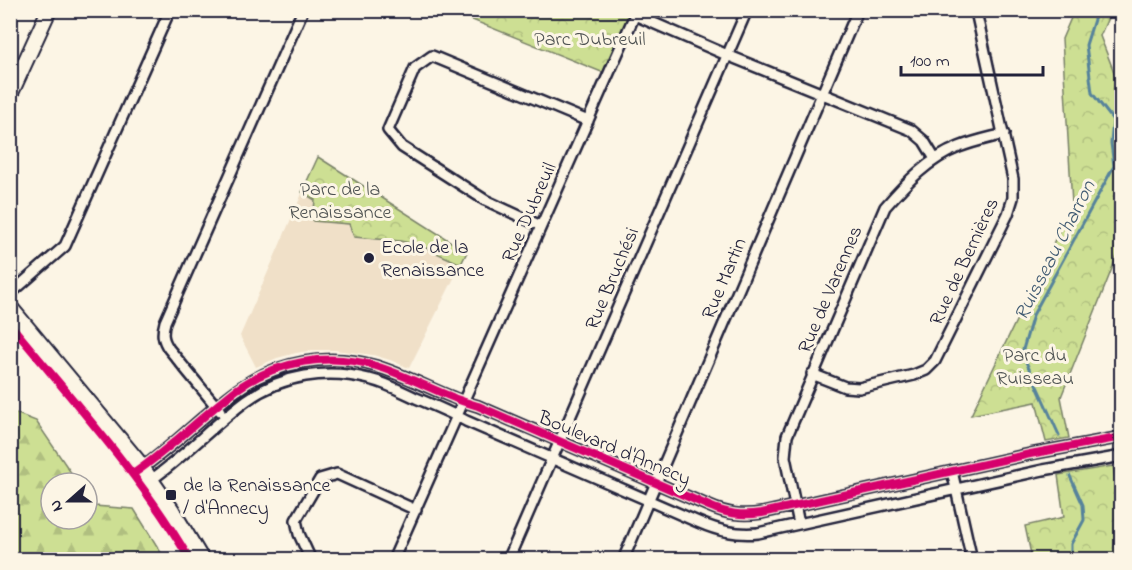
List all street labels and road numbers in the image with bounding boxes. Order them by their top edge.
street label: Rue Dubreuil [495,158,565,268]
street label: Rue de Bernières [923,193,1008,331]
street label: Rue de Varennes [791,222,871,358]
street label: Rue Bruchési [579,223,648,335]
street label: Rue Martin [695,234,755,324]
street label: Boulevard d'Annecy [532,404,695,494]

